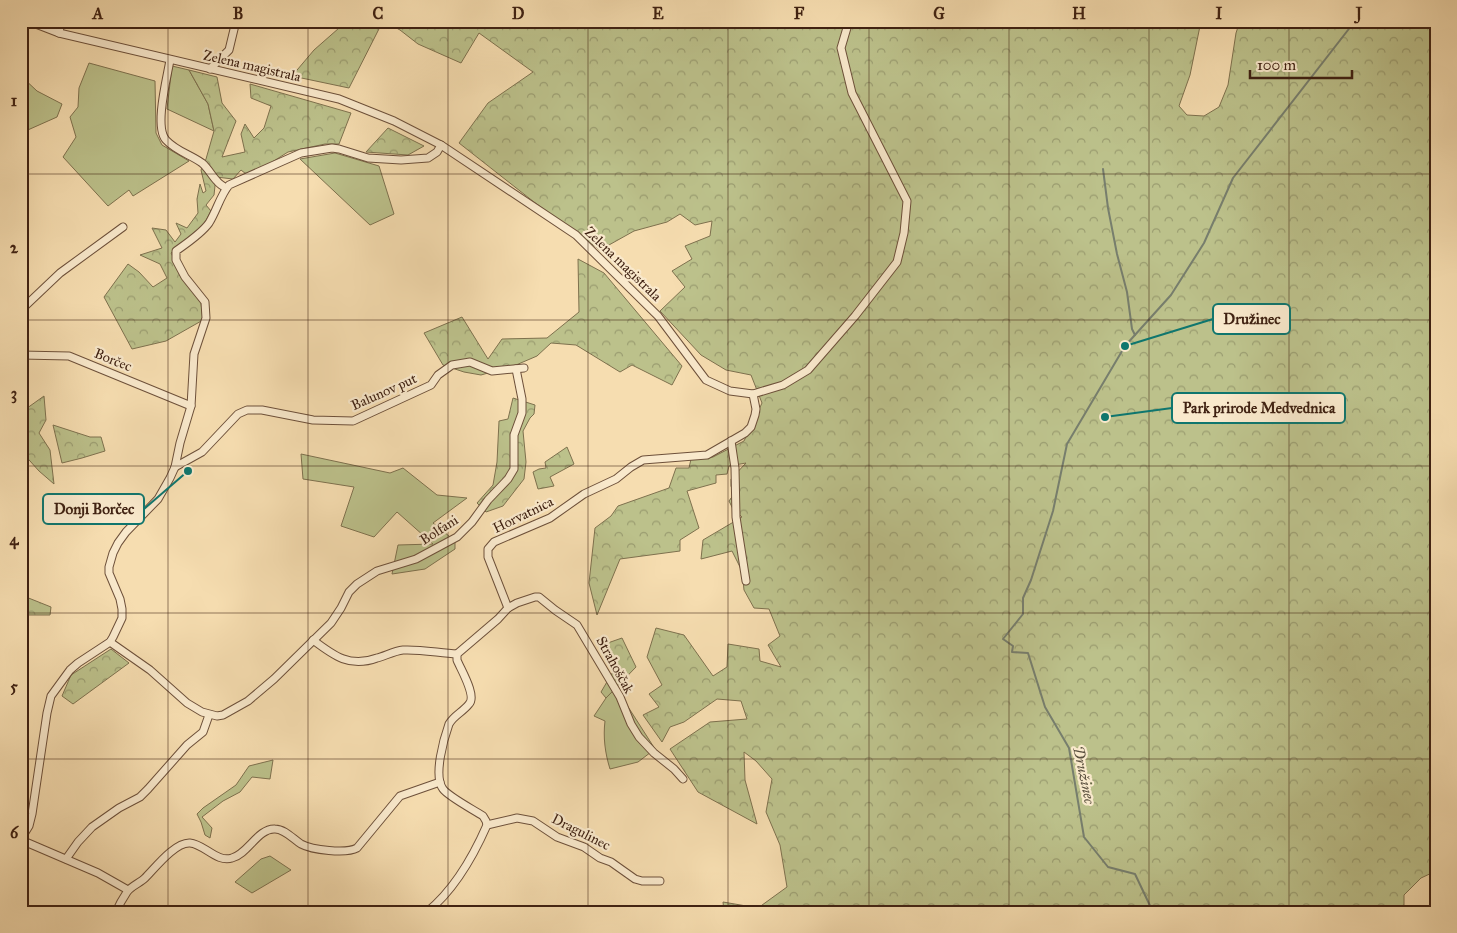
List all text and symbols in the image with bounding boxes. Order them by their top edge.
text: A [92,4,104,23]
text: B [233,4,243,23]
text: C [373,4,384,23]
text: D [512,4,525,23]
text: E [652,4,664,23]
text: F [794,4,805,23]
text: G [933,4,945,23]
text: H [1072,4,1086,23]
text: I [1216,4,1223,23]
text: J [1354,4,1363,24]
street label: Zelena magistrala [202,47,303,86]
scale bar [1250,48,1352,80]
text: 100 m [1257,56,1297,74]
text: 1 [11,91,18,110]
street label: Zelena magistrala [581,223,665,305]
text: 2 [10,238,19,257]
callout: Družinec [1213,304,1290,334]
text: Družinec [1223,310,1281,328]
street label: Borčec [92,345,134,375]
street label: Balunov put [348,370,420,414]
text: 3 [11,384,17,404]
callout: Park prirode Medvednica [1172,393,1345,423]
text: Park prirode Medvednica [1183,399,1336,418]
street label: Horvatnica [490,493,556,537]
callout: Donji Borčec [43,494,144,524]
text: Donji Borčec [54,500,135,519]
street label: Bolfani [417,511,461,549]
text: 4 [10,530,20,550]
street label: Strahoščak [592,634,638,697]
text: 5 [10,677,18,696]
water label: Družinec [1069,744,1099,806]
street label: Dragulinec [549,810,613,854]
text: 6 [10,823,19,842]

